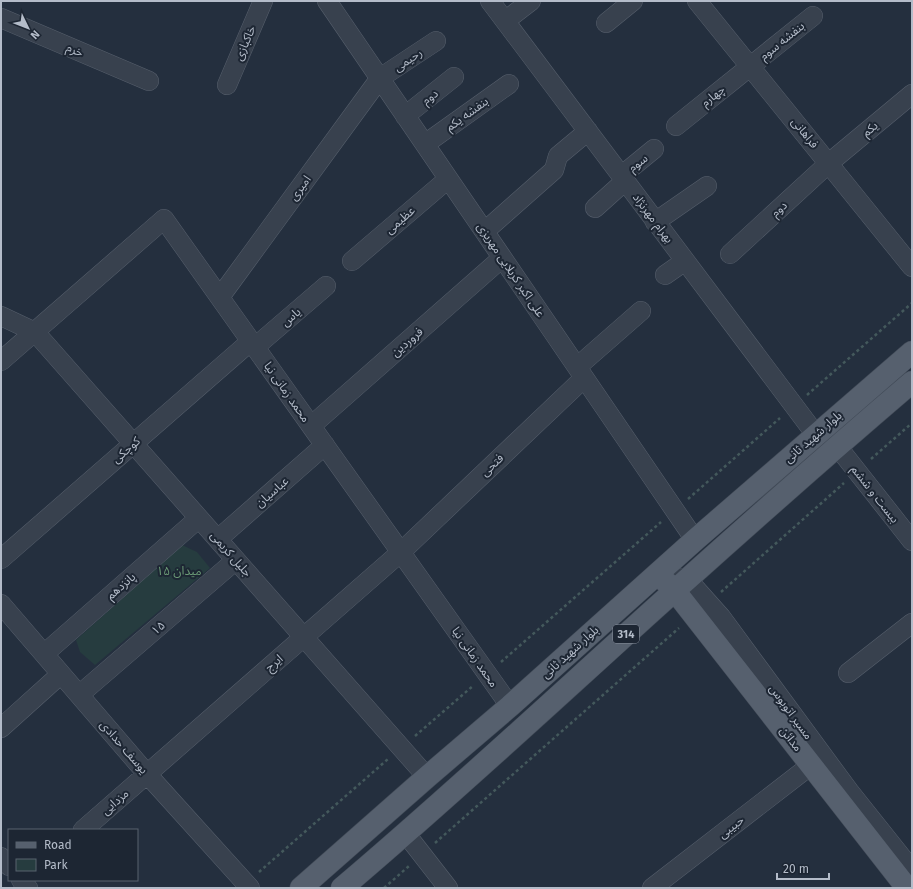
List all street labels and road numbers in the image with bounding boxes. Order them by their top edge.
street label: بنفشه سوم [757,19,808,65]
street label: خاکبازی [231,23,259,63]
street label: خرم [64,40,86,62]
street label: رحیمی [391,45,425,75]
street label: چهارم [698,82,729,111]
street label: دوم [419,86,442,109]
street label: بنفشه یکم [443,94,492,136]
street label: فراهانی [789,115,821,151]
street label: یکم [859,118,882,141]
street label: سوم [625,151,652,177]
street label: امیری [286,173,314,203]
street label: بهرام مهرنژاد [628,190,676,247]
street label: دوم [768,198,792,221]
street label: عظیمی [382,203,418,237]
street label: علی اکبر کربلایی مهریزی [474,220,548,320]
street label: یاس [278,305,304,329]
street label: فروردین [388,324,426,360]
street label: محمد زمانی نیا [261,359,313,425]
street label: بلوار شهید ثانی [781,408,845,466]
street label: کوچکی [109,433,144,467]
street label: فتحی [478,451,506,479]
street label: بیست و ششم [847,462,902,527]
street label: عباسیان [253,474,291,510]
street label: جلیل کریمی [207,528,255,580]
street label: پانزدهم [104,570,140,604]
street label: ۱۵ [148,618,168,638]
street label: بلوار شهید ثانی [539,623,601,681]
street label: محمد زمانی نیا [449,624,501,690]
road number: 314 [613,625,639,643]
street label: ایرج [262,651,287,676]
street label: مسیر اتوبوس [766,682,816,742]
street label: یوسف حدادی [97,717,151,777]
street label: مدائن [777,724,805,754]
street label: مزدایی [98,786,132,818]
street label: حبیبی [715,813,747,841]

